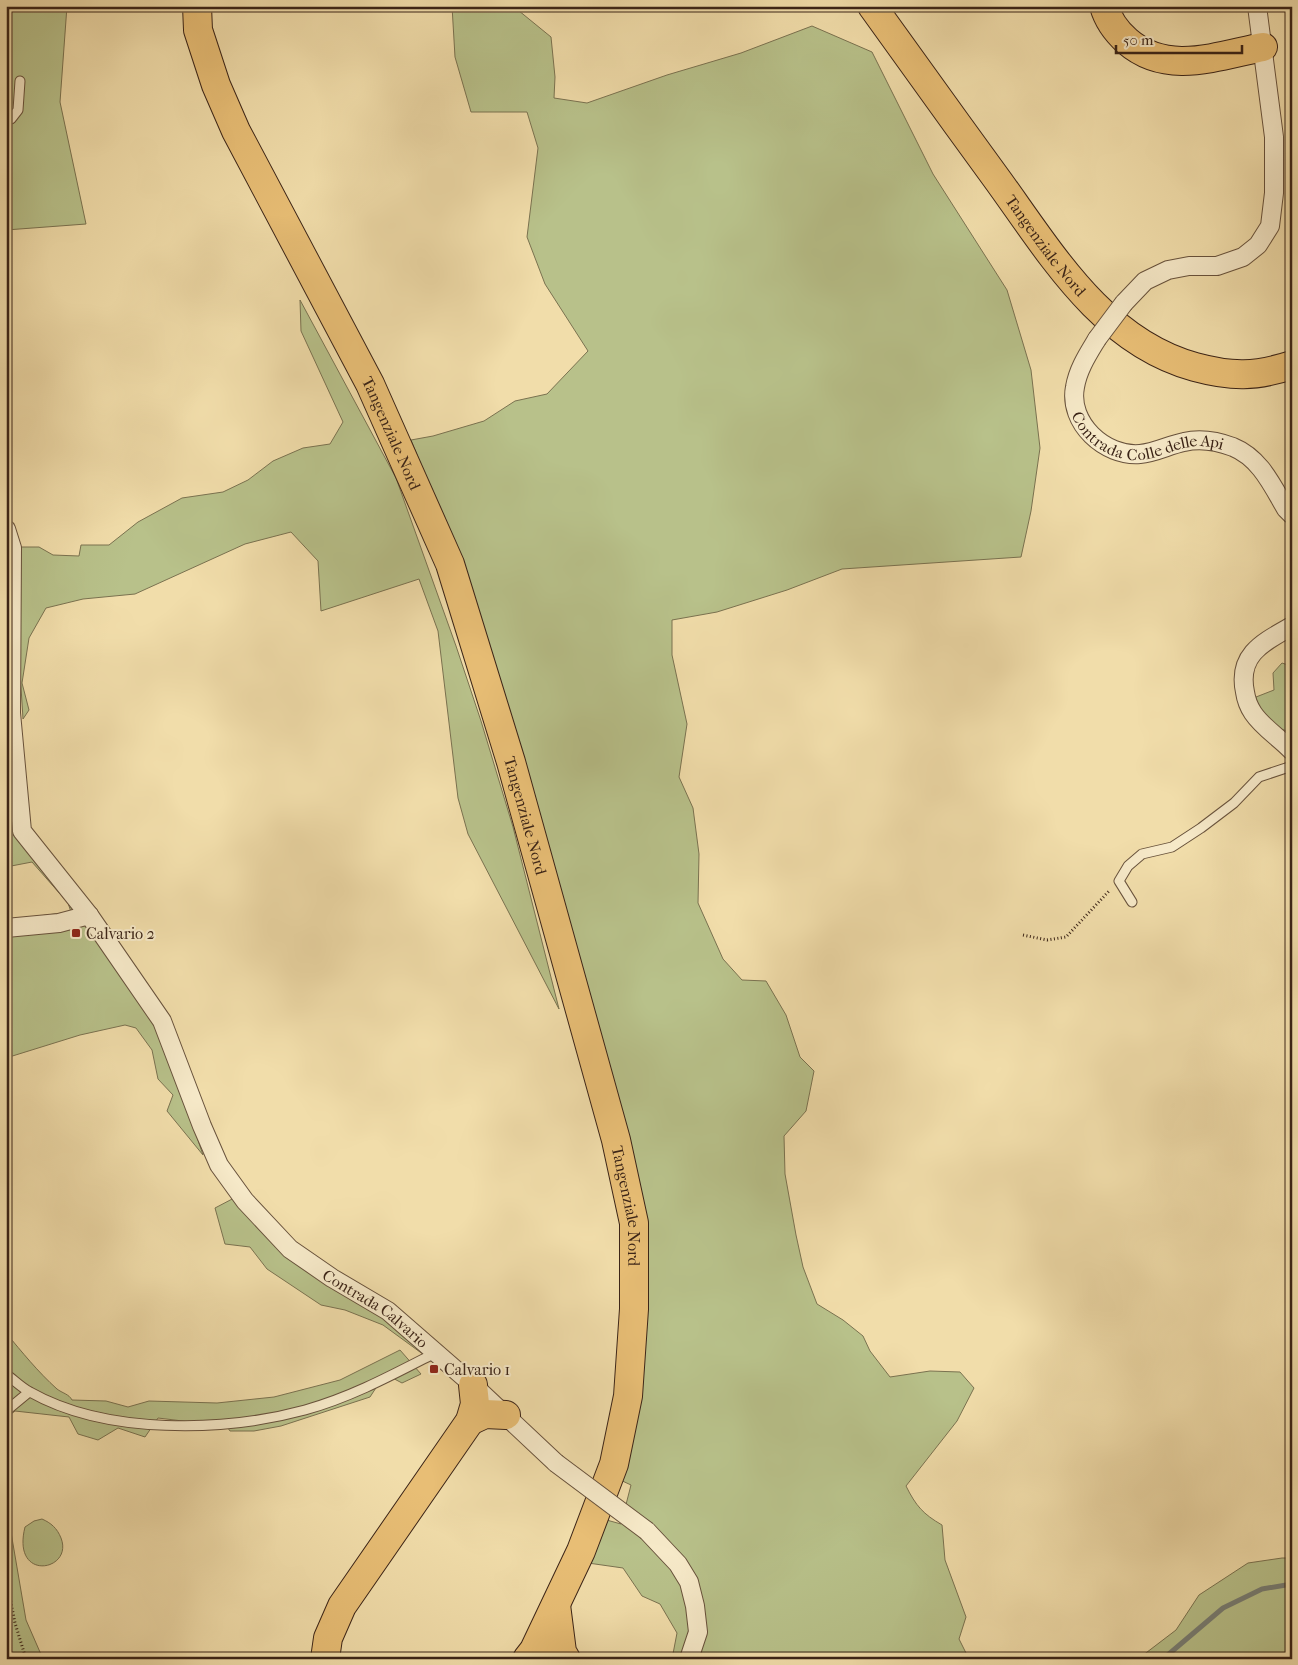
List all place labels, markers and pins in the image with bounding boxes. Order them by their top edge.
place label: Calvario 2 [86,924,155,943]
marker: Calvario 2 [70,927,82,939]
place label: Calvario 1 [444,1360,510,1379]
marker: Calvario 1 [428,1363,440,1375]

